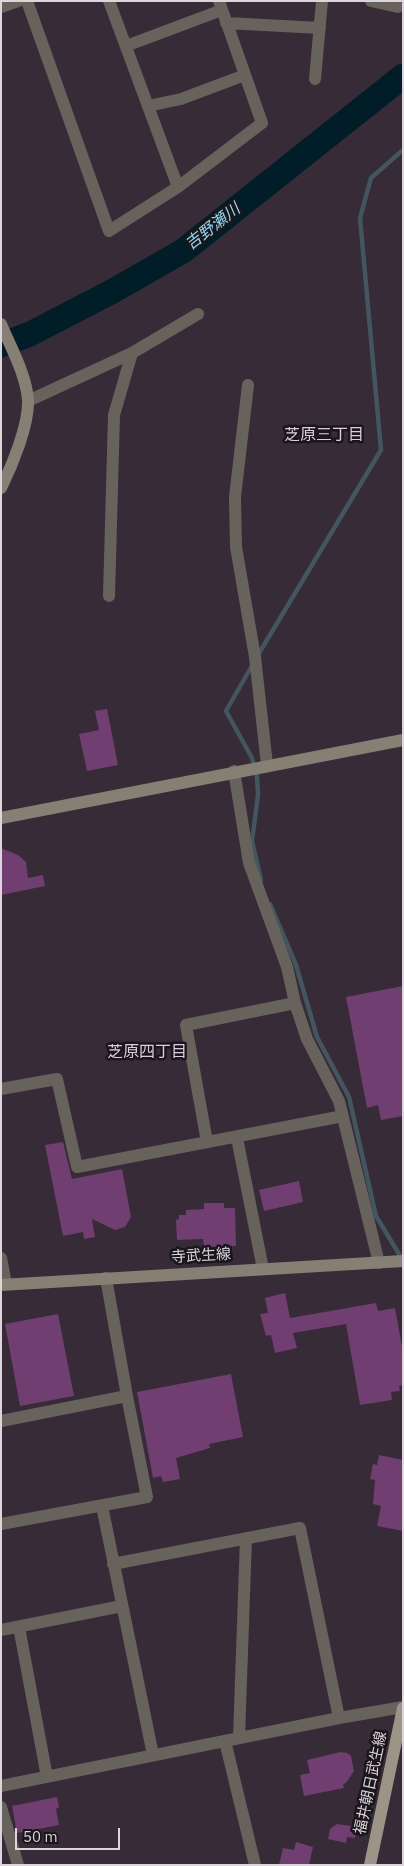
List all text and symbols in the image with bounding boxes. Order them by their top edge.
water label: 吉野瀬川 [182,200,244,254]
district label: 芝原三丁目 [284,425,364,445]
district label: 芝原四丁目 [107,1042,187,1062]
street label: 寺武生線 [171,1245,231,1267]
street label: 福井朝日武生線 [351,1730,391,1836]
scale bar [18,1818,122,1850]
text: 50 m [23,1827,58,1846]

